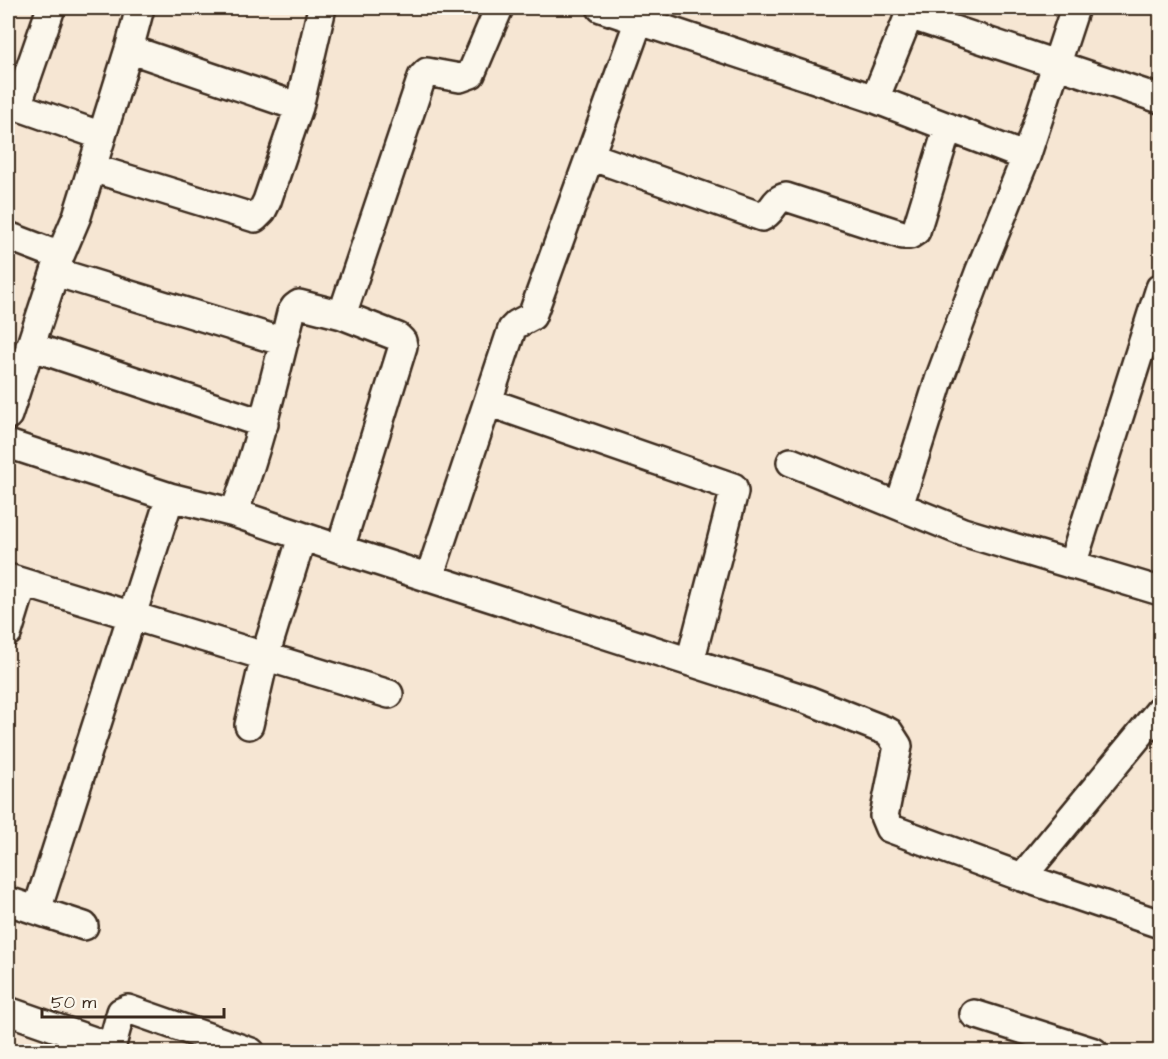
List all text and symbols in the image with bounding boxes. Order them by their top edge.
scale bar [42,981,224,1019]
text: 50 m [51,990,96,1015]

